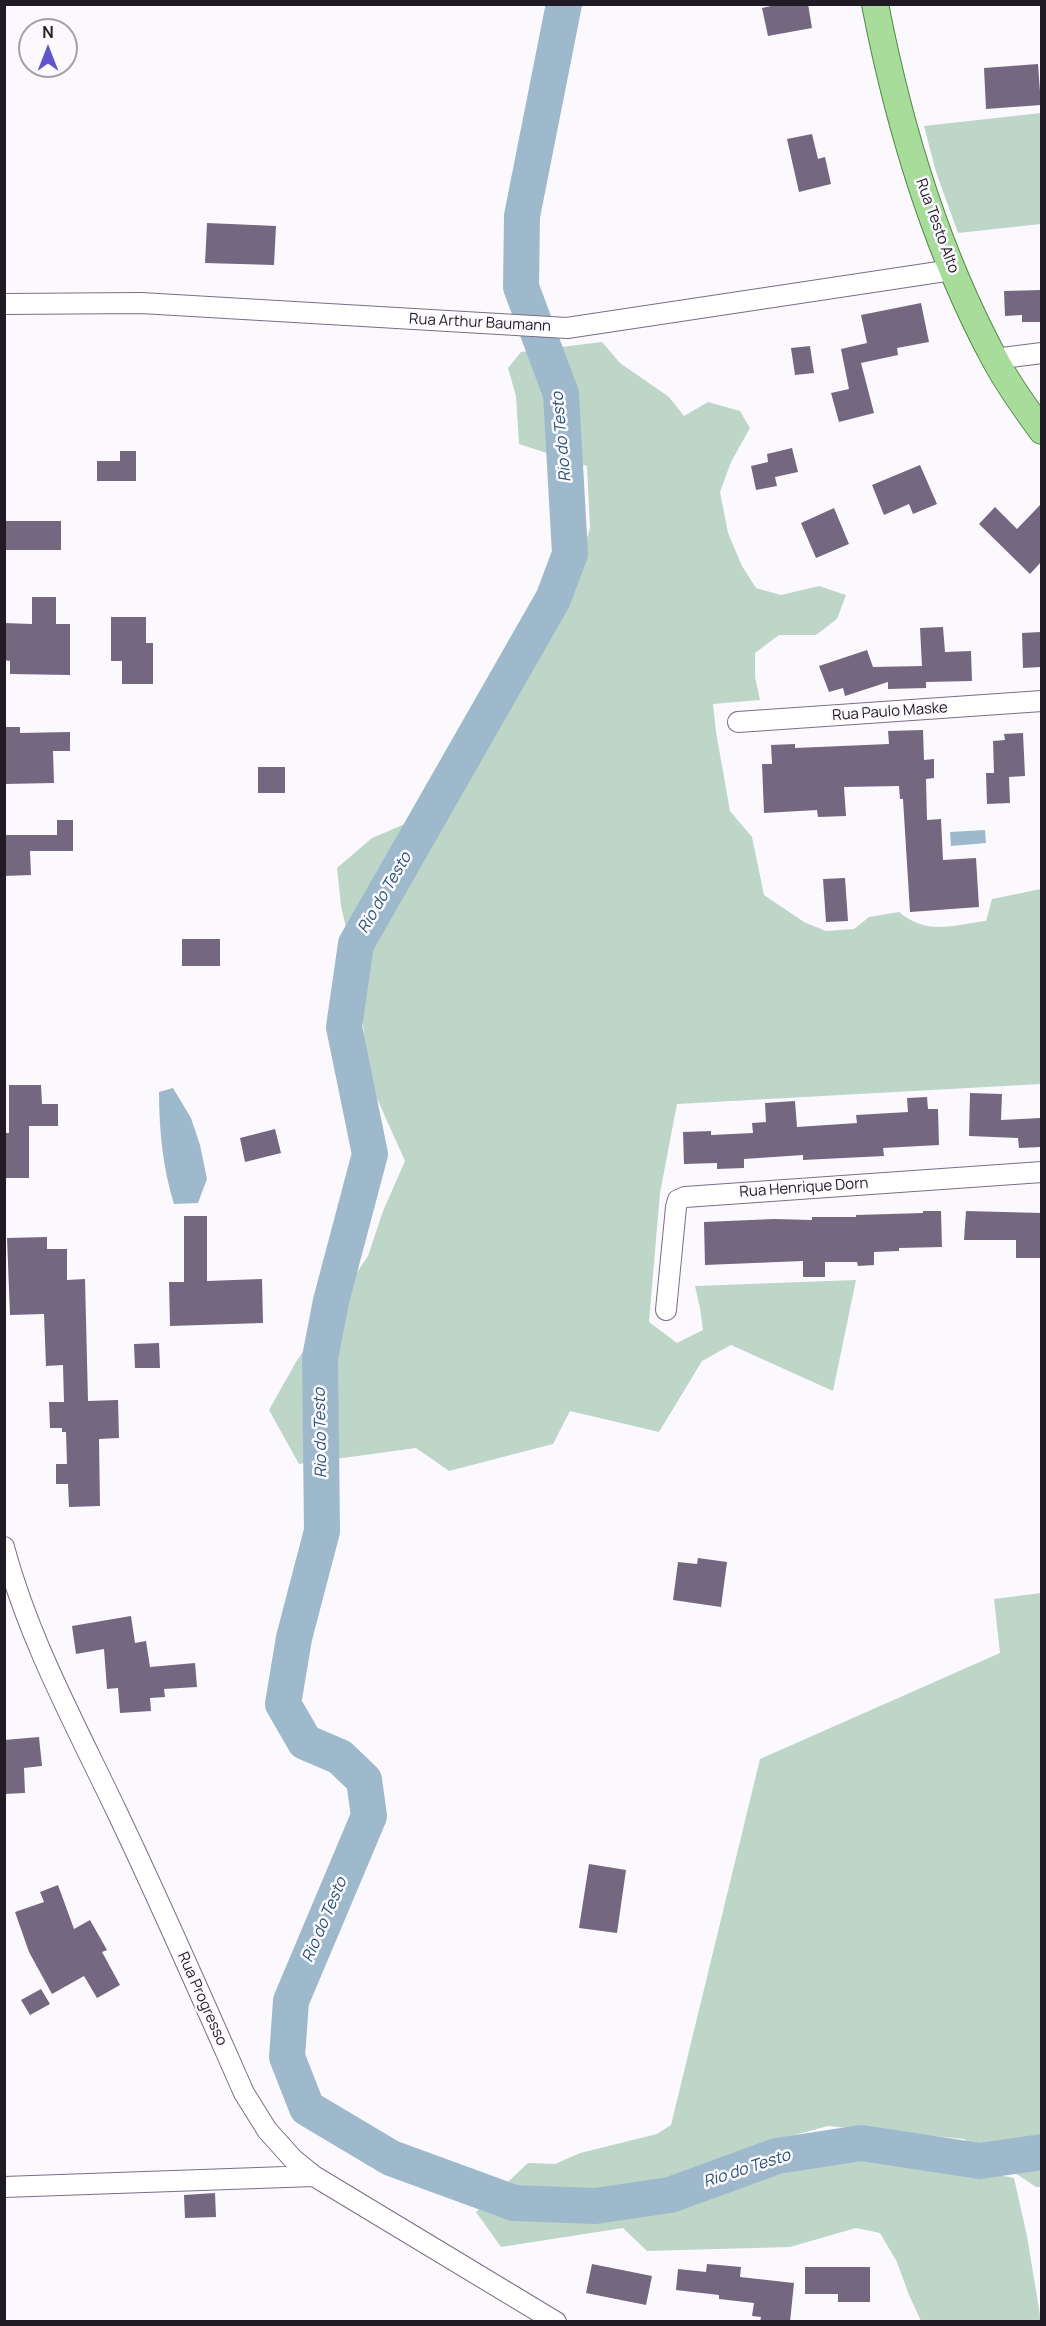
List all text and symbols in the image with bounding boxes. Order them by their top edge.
north arrow [18,18,78,78]
text: N [42,21,54,43]
street label: Rua Testo Alto [912,176,962,276]
street label: Rua Arthur Baumann [409,310,551,336]
water label: Rio do Testo [549,391,575,483]
street label: Rua Paulo Maske [832,699,948,725]
water label: Rio do Testo [354,849,416,937]
street label: Rua Henrique Dorn [739,1175,869,1201]
water label: Rio do Testo [311,1388,331,1478]
water label: Rio do Testo [299,1875,351,1965]
street label: Rua Progresso [173,1949,231,2049]
water label: Rio do Testo [701,2146,793,2192]

